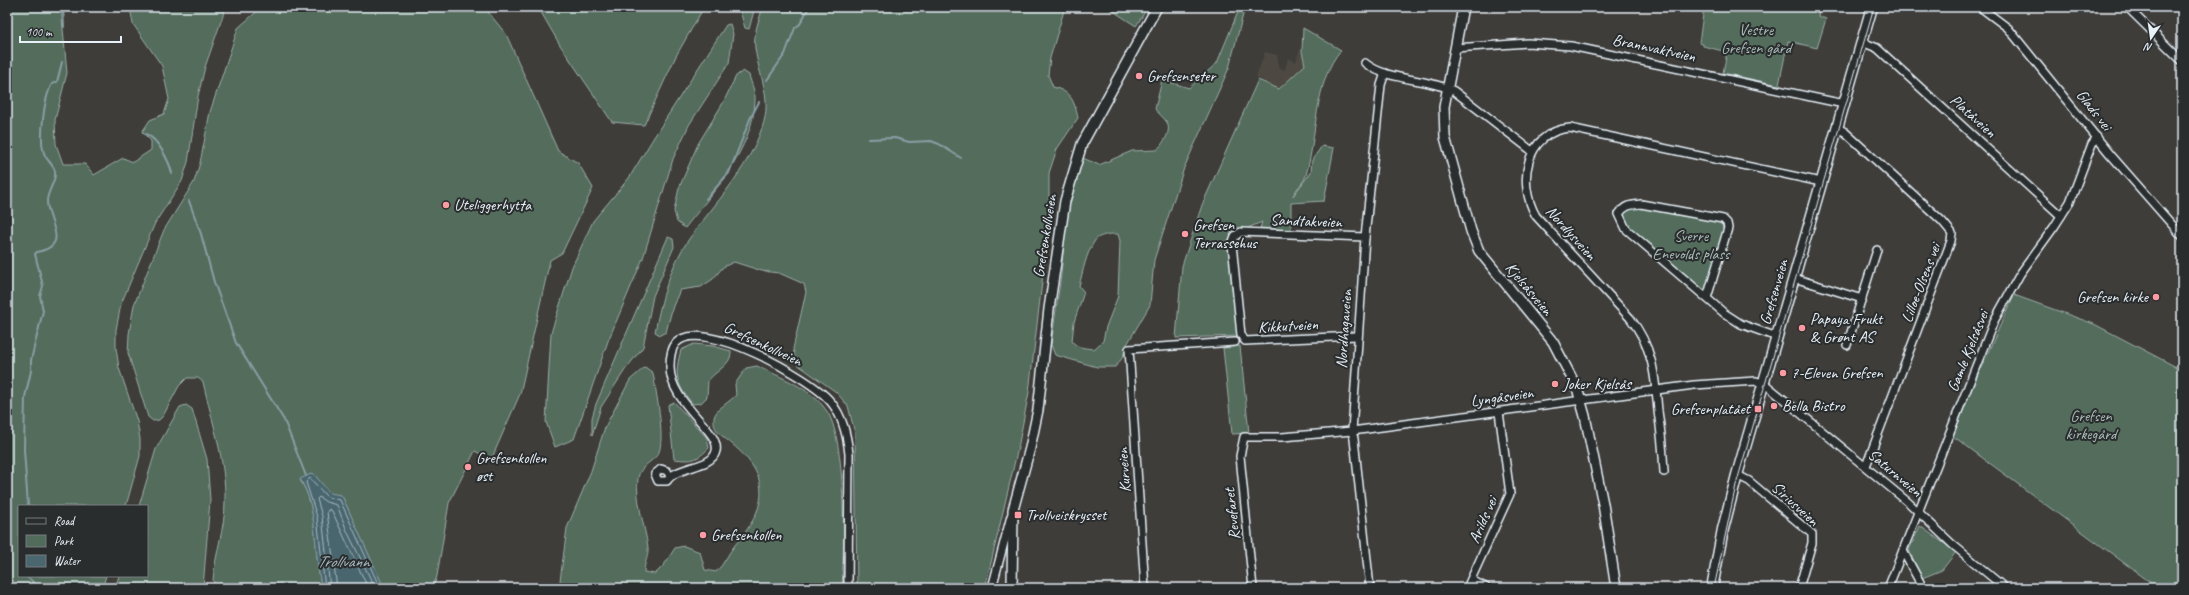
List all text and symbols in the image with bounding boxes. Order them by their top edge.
scale bar [20,18,121,44]
north arrow [2131,18,2171,58]
park label: Vestre Grefsen gård [1721,20,1794,58]
text: 100 m [26,24,53,40]
street label: Brannvaktveien [1611,29,1698,67]
text: N [2142,40,2154,55]
place label: Grefsenseter [1147,66,1217,86]
marker: Grefsenseter [1134,71,1144,81]
street label: Glads vei [2072,85,2118,136]
street label: Platåveien [1946,90,2001,143]
street label: Grefsenkollveien [1029,192,1062,279]
place label: Uteliggerhytta [454,195,532,215]
marker: Uteliggerhytta [441,200,451,210]
street label: Nordlysveien [1541,201,1601,265]
street label: Sandtakveien [1270,210,1343,232]
place label: Grefsen Terrassehus [1193,215,1258,253]
park label: Sverre Enevolds plass [1653,226,1731,264]
marker: Grefsen Terrassehus [1180,229,1190,239]
street label: Lilloe-Olsens vei [1897,239,1946,325]
street label: Grefsenveien [1755,256,1793,327]
street label: Kjelsåsveien [1501,258,1558,320]
place label: Grefsen kirke [2077,287,2150,307]
street label: Nordhagaveien [1331,288,1357,369]
marker: Grefsen kirke [2151,292,2161,302]
street label: Gamle Kjelsåsvei [1943,306,1994,395]
place label: Papaya Frukt & Grønt AS [1810,309,1884,347]
street label: Kikkutveien [1258,314,1319,338]
street label: Grefsenkollveien [721,317,806,371]
marker: Papaya Frukt & Grønt AS [1797,323,1807,333]
place label: 7-Eleven Grefsen [1791,363,1883,383]
marker: 7-Eleven Grefsen [1778,368,1788,378]
place label: Joker Kjelsås [1562,374,1633,394]
marker: Joker Kjelsås [1550,379,1560,389]
street label: Lyngåsveien [1469,383,1535,411]
place label: Bella Bistro [1782,396,1846,416]
place label: Grefsenplatået [1671,399,1752,419]
marker: Bella Bistro [1769,401,1779,411]
marker: Grefsenplatået [1753,404,1763,414]
park label: Grefsen kirkegård [2066,406,2119,444]
street label: Saturnveien [1864,445,1927,502]
street label: Kurveien [1112,446,1136,493]
place label: Grefsenkollen øst [476,448,547,486]
marker: Grefsenkollen øst [463,462,473,472]
street label: Siriusveien [1767,477,1824,531]
street label: Revefaret [1219,486,1245,541]
street label: Arilds vei [1464,492,1503,546]
legend [18,505,148,577]
place label: Trollveiskrysset [1026,505,1108,525]
marker: Trollveiskrysset [1013,510,1023,520]
text: Road [54,513,76,529]
place label: Grefsenkollen [711,525,782,545]
marker: Grefsenkollen [698,530,708,540]
text: Park [54,533,75,549]
water label: Trollvann [317,551,371,572]
text: Water [54,553,82,569]

